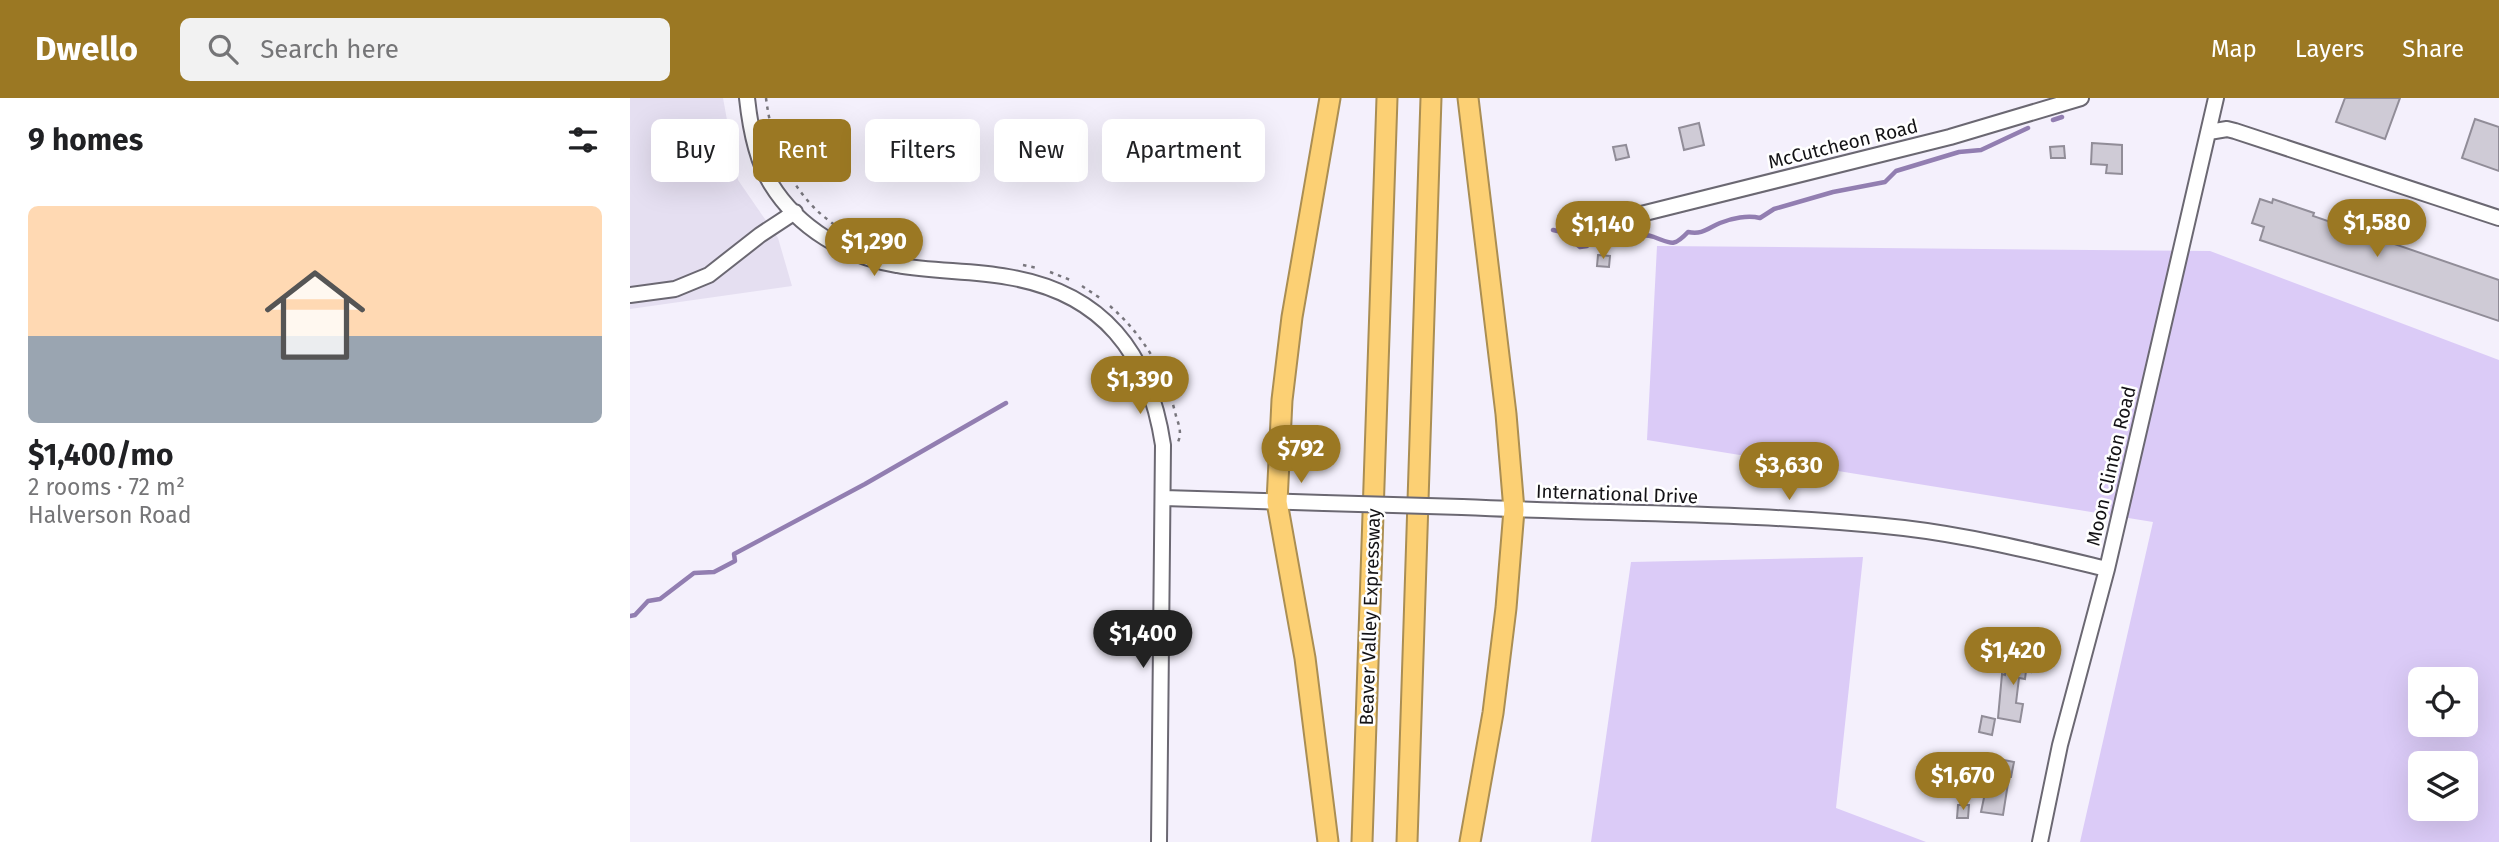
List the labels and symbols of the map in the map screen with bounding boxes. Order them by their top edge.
street label: McCutcheon Road [1766,114,1920,174]
pin: $1,580 [2320,200,2434,259]
pin: $1,140 [1546,202,1660,261]
pin: $1,290 [817,218,931,278]
pin: $1,390 [1083,356,1197,416]
street label: Moon Clinton Road [2081,384,2141,548]
pin: $792 [1260,426,1342,485]
pin: $3,630 [1732,442,1846,502]
street label: International Drive [1536,480,1698,508]
street label: Beaver Valley Expressway [1355,507,1385,726]
pin: $1,400 [1086,610,1200,670]
pin: $1,420 [1956,628,2070,687]
pin: $1,670 [1906,752,2020,812]

